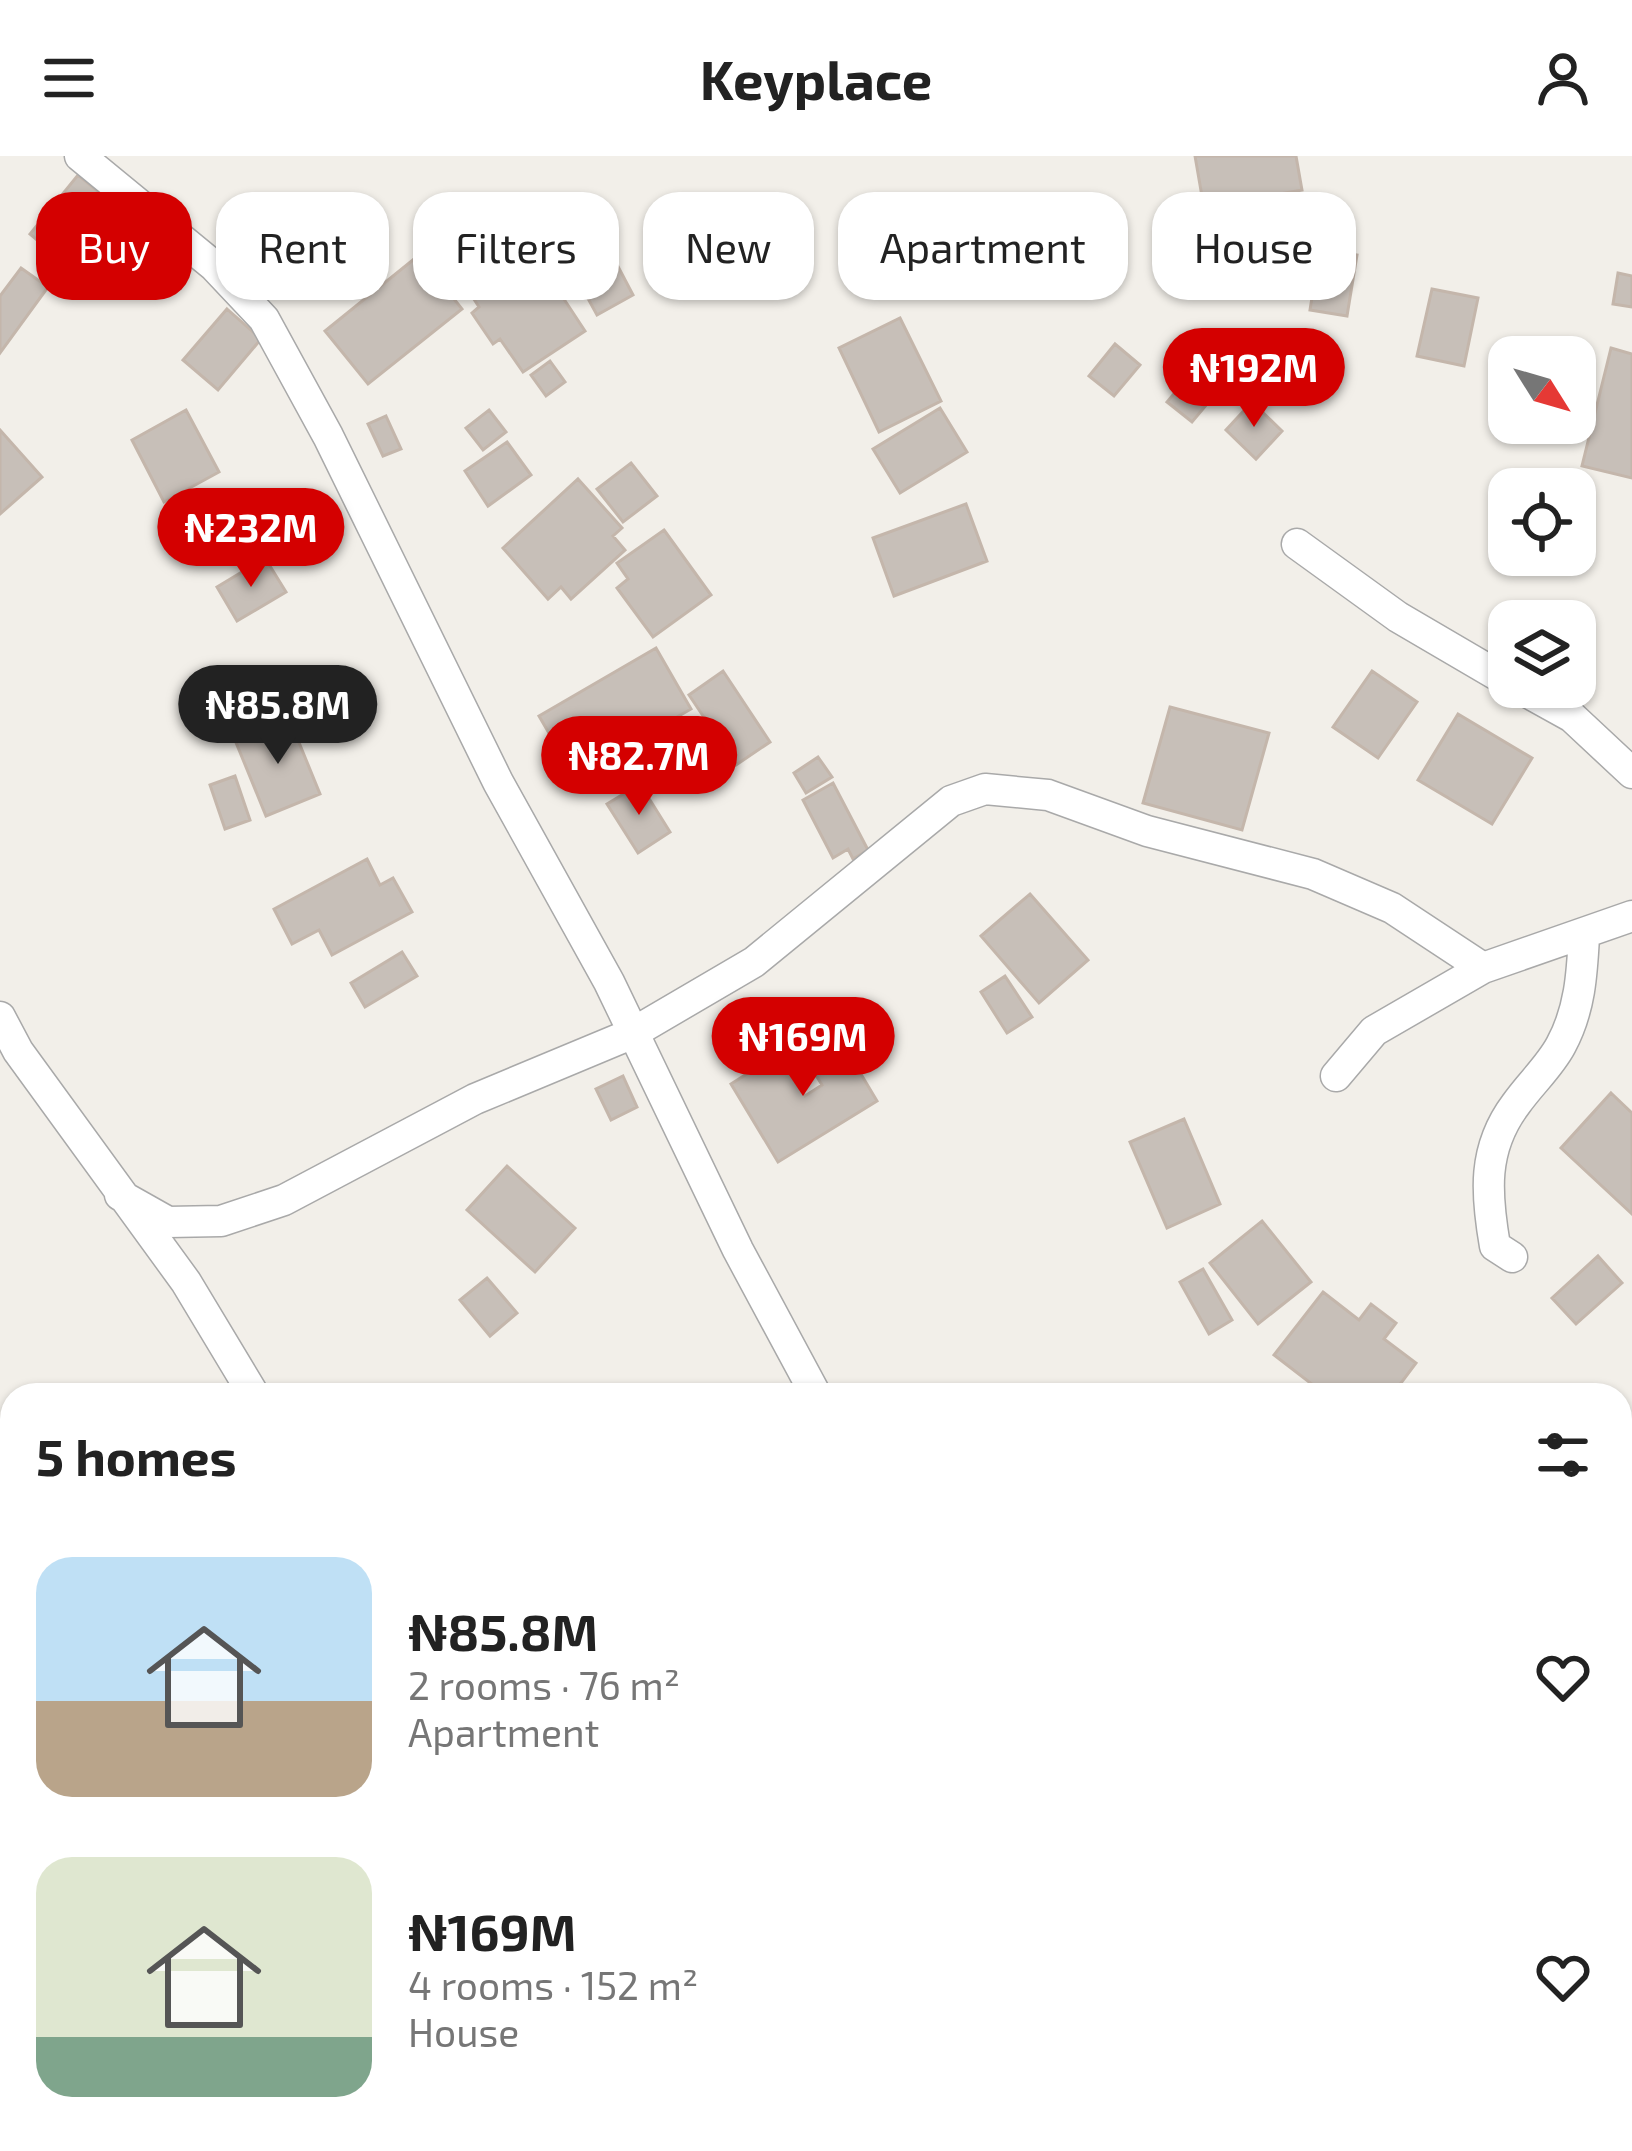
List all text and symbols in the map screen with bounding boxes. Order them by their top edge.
icon: menu [36,45,102,111]
icon: person [1530,45,1596,111]
text: Keyplace [700,46,932,111]
chip: Buy [36,192,192,300]
chip: Rent [216,192,389,300]
chip: Filters [413,192,619,300]
chip: New [643,192,814,300]
chip: Apartment [838,192,1128,300]
chip: House [1152,192,1356,300]
pin: ₦192M [1170,328,1338,430]
north arrow [1488,336,1596,444]
map controls [1488,336,1596,708]
text: ₦192M [1190,343,1318,390]
button: locate [1488,468,1596,576]
pin: ₦232M [167,488,335,590]
text: ₦232M [184,503,318,550]
button: layers [1488,600,1596,708]
pin: ₦85.8M [180,665,376,767]
text: ₦85.8M [205,680,351,727]
pin: ₦82.7M [541,716,737,818]
text: ₦82.7M [568,731,710,778]
pin: ₦169M [719,997,887,1099]
text: ₦169M [739,1012,867,1059]
icon: filters [1530,1422,1596,1488]
text: 5 homes [36,1425,237,1486]
text: ₦85.8M [408,1600,598,1661]
icon: home [132,1605,276,1749]
icon: heart [1530,1644,1596,1710]
text: 2 rooms · 76 m² [408,1661,680,1708]
text: Apartment [408,1708,599,1755]
text: ₦169M [408,1900,576,1961]
icon: home [132,1905,276,2049]
icon: heart [1530,1944,1596,2010]
text: 4 rooms · 152 m² [408,1961,698,2008]
text: House [408,2008,519,2055]

